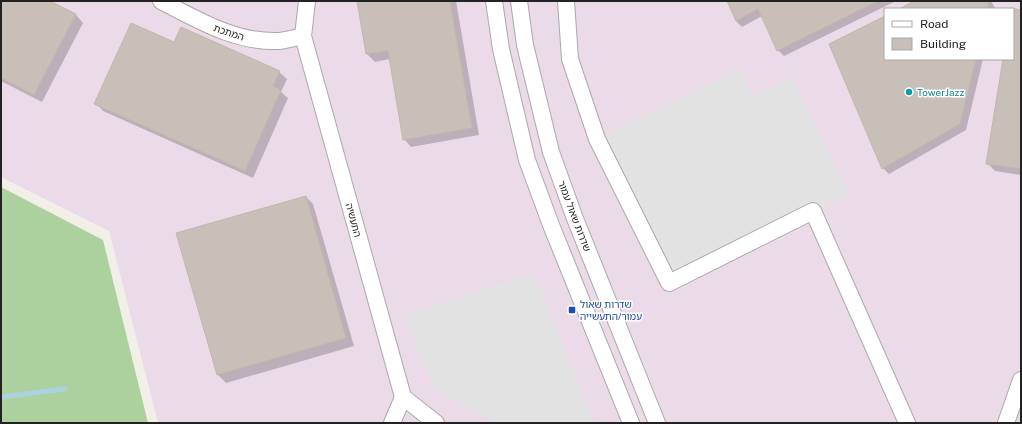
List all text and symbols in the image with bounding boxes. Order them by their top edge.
legend [884,8,1014,60]
text: Road [920,17,948,31]
street label: המתכת [212,21,246,43]
text: Building [920,37,966,51]
place label: TowerJazz [917,86,964,98]
marker: TowerJazz [904,87,914,97]
street label: שדרות שאול עמור [556,179,594,253]
street label: התעשיה [344,202,364,238]
place label: שדרות שאול עמור/התעשייה [580,298,642,322]
marker: שדרות שאול עמור/התעשייה [567,305,577,315]

